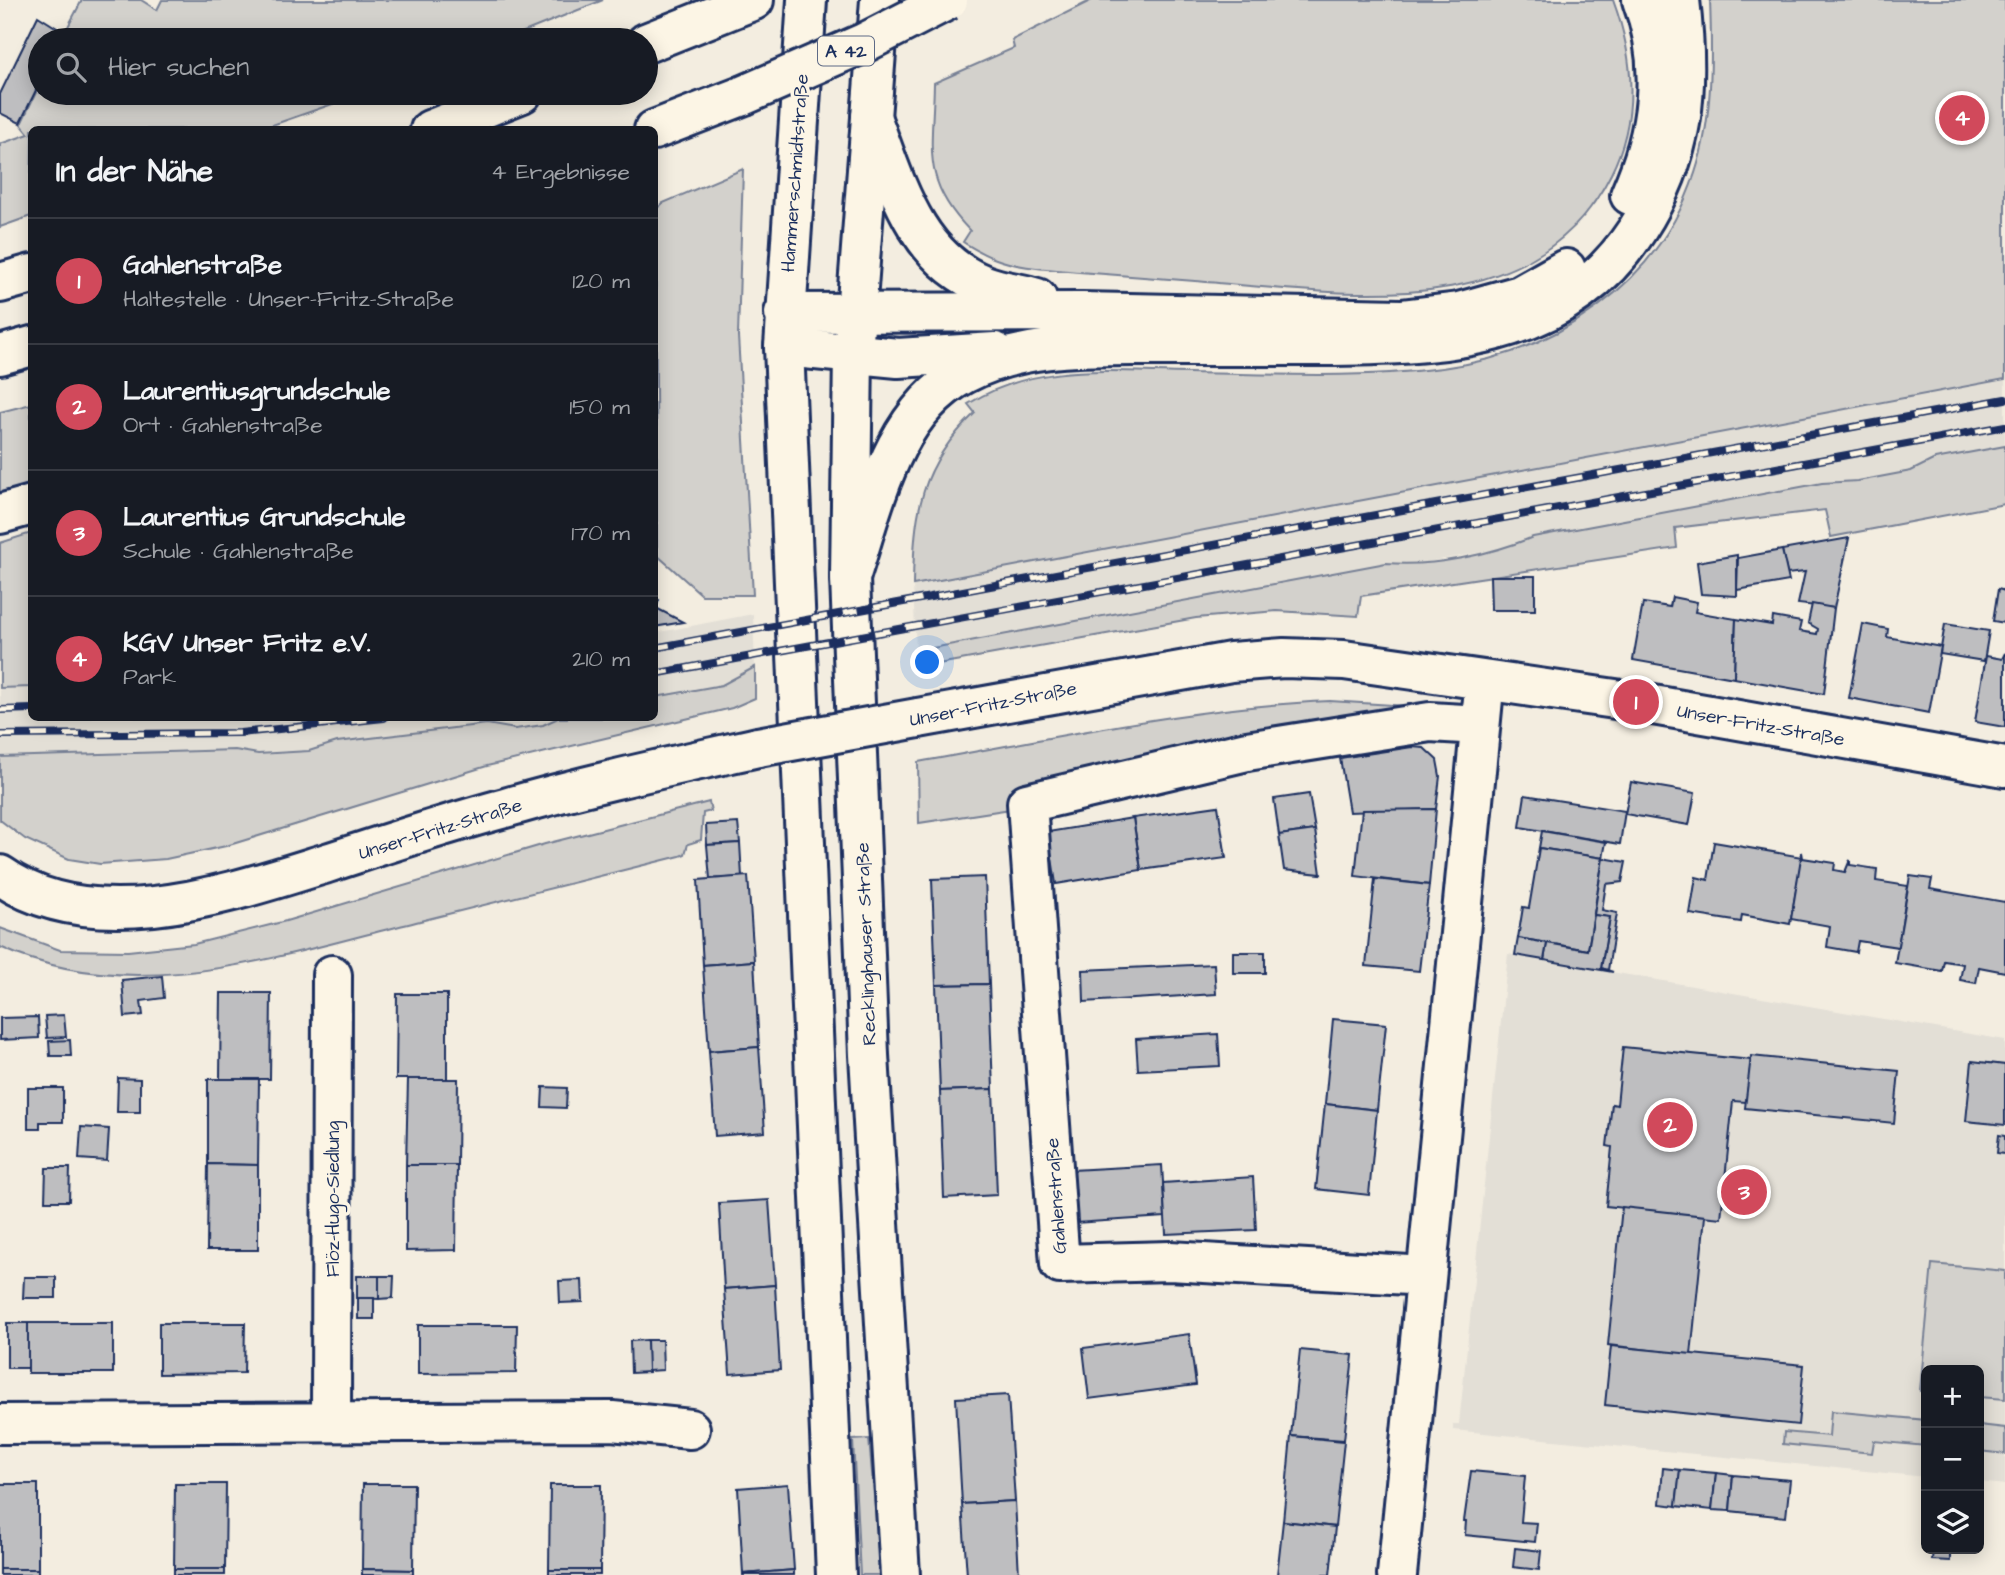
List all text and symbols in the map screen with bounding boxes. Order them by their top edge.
search box [28,28,658,105]
road number: A 42 [818,36,874,66]
icon: search [52,48,90,86]
text: Hier suchen [108,49,249,85]
street label: Hammerschmidtstraße [775,73,816,273]
pin: 4 [1939,92,1985,144]
text: In der Nähe [56,151,213,193]
text: 4 Ergebnisse [491,156,630,188]
text: Gahlenstraße [123,247,282,283]
text: 1 [78,265,80,297]
text: 120 m [572,265,630,297]
text: Haltestelle · Unser-Fritz-Straße [123,283,454,315]
text: Laurentiusgrundschule [123,373,391,409]
text: 2 [72,391,86,423]
text: 150 m [569,391,630,423]
text: Ort · Gahlenstraße [123,409,323,441]
text: Laurentius Grundschule [123,499,406,535]
text: 3 [73,517,85,549]
text: 170 m [571,517,630,549]
text: Schule · Gahlenstraße [123,535,354,567]
text: KGV Unser Fritz e.V. [123,625,371,661]
text: 4 [71,643,87,675]
text: 210 m [572,643,630,675]
your location [910,645,944,679]
text: Park [123,661,176,693]
street label: Unser-Fritz-Straße [907,675,1079,734]
pin: 1 [1613,676,1659,728]
street label: Unser-Fritz-Straße [1675,697,1847,754]
street label: Unser-Fritz-Straße [355,792,526,867]
street label: Recklinghauser Straße [849,842,885,1046]
pin: 2 [1647,1099,1693,1151]
street label: Flöz-Hugo-Siedlung [320,1120,348,1277]
street label: Gahlenstraße [1039,1137,1074,1255]
pin: 3 [1721,1166,1767,1218]
map controls [1921,1365,1984,1554]
button: + [1921,1365,1984,1428]
button: − [1921,1428,1984,1491]
button: layers [1921,1491,1984,1554]

